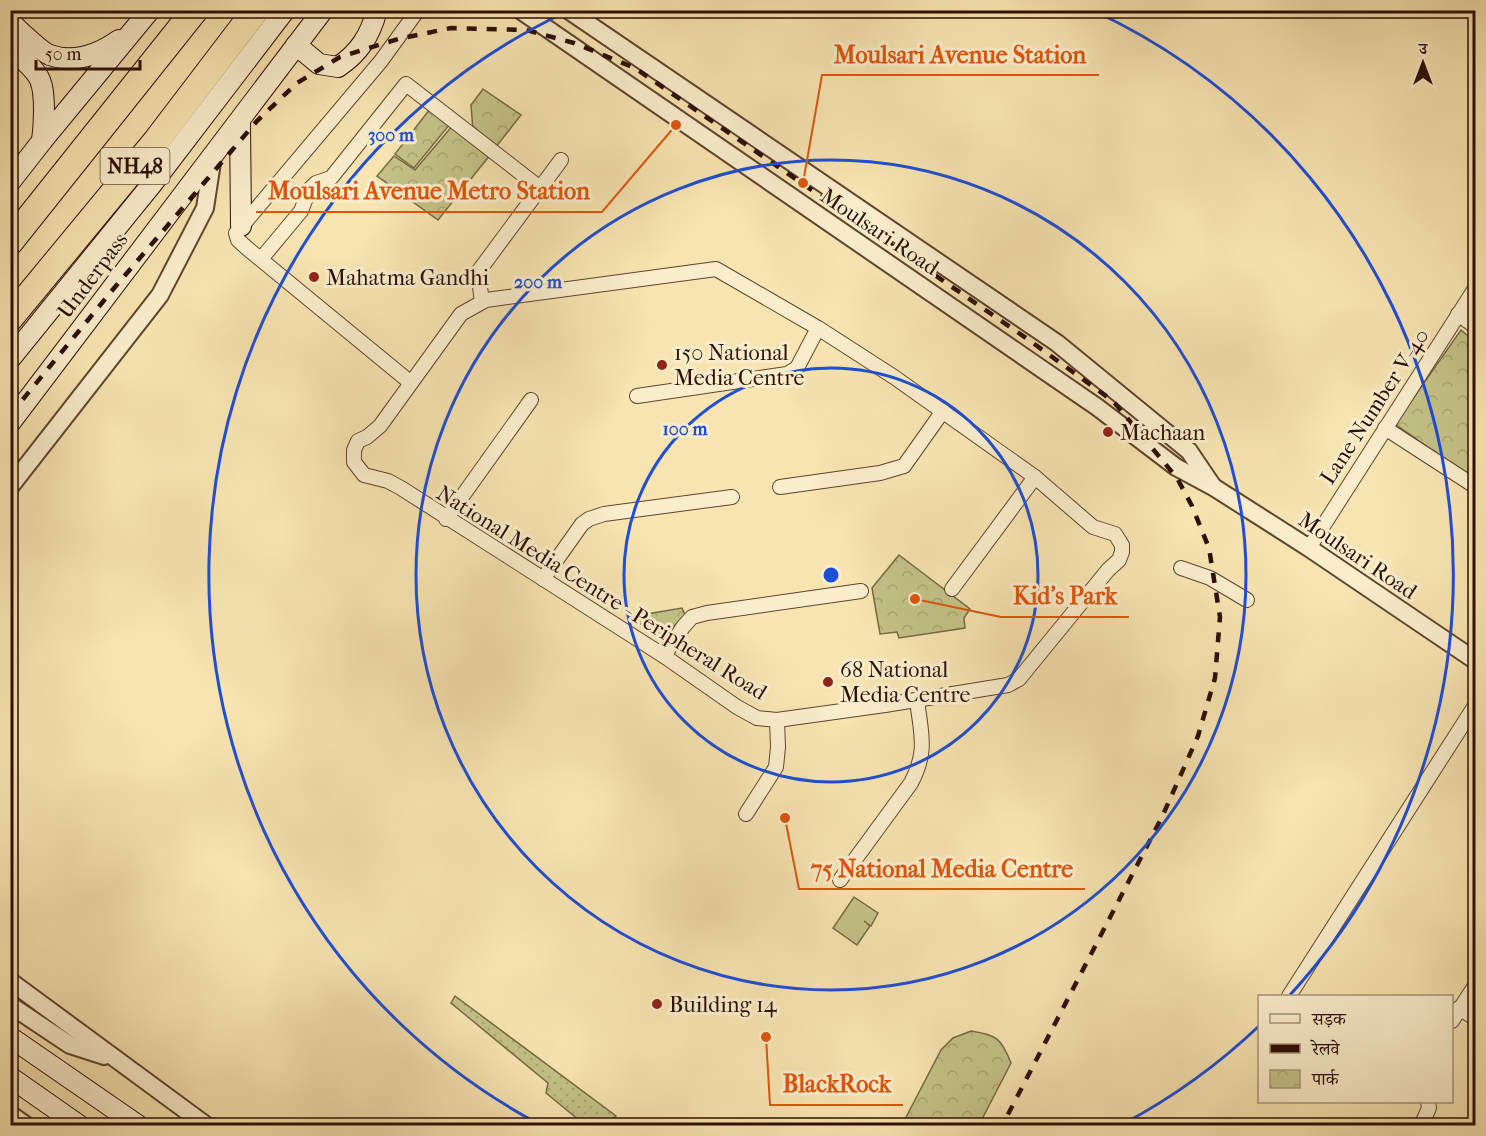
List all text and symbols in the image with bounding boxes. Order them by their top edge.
scale bar [36,33,140,71]
callout: Moulsari Avenue Station [822,33,1099,75]
north arrow [1393,33,1453,93]
text: उ [1418,39,1429,58]
text: Moulsari Avenue Station [834,41,1087,69]
text: 50 m [45,44,82,65]
text: 300 m [368,125,415,146]
road number: NH48 [100,148,170,184]
callout: Moulsari Avenue Metro Station [256,170,602,212]
text: Moulsari Avenue Metro Station [268,177,591,205]
street label: Moulsari Road [815,183,944,282]
street label: Underpass [52,227,134,324]
place label: Mahatma Gandhi [326,265,490,291]
marker: Mahatma Gandhi [307,270,321,284]
text: 200 m [514,272,563,293]
street label: Lane Number V-40 [1315,324,1435,489]
place label: 150 National Media Centre [674,340,805,391]
marker: 150 National Media Centre [655,358,669,372]
text: 100 m [662,419,709,440]
place label: Machaan [1120,420,1206,446]
marker: Machaan [1101,425,1115,439]
street label: National Media Centre - Peripheral Road [432,480,772,706]
street label: Moulsari Road [1293,507,1422,606]
centre of rings [821,565,841,585]
callout: Kid's Park [1001,575,1129,617]
text: Kid's Park [1013,582,1118,610]
place label: 68 National Media Centre [840,657,971,708]
marker: 68 National Media Centre [821,675,835,689]
callout: 75 National Media Centre [799,847,1085,889]
text: 75 National Media Centre [810,855,1073,883]
place label: Building 14 [669,992,778,1018]
legend [1258,995,1453,1103]
marker: Building 14 [650,997,664,1011]
text: सड़क [1311,1009,1347,1030]
text: रेलवे [1310,1039,1341,1060]
callout: BlackRock [770,1063,903,1105]
text: पार्क [1311,1069,1340,1090]
text: BlackRock [783,1070,892,1098]

